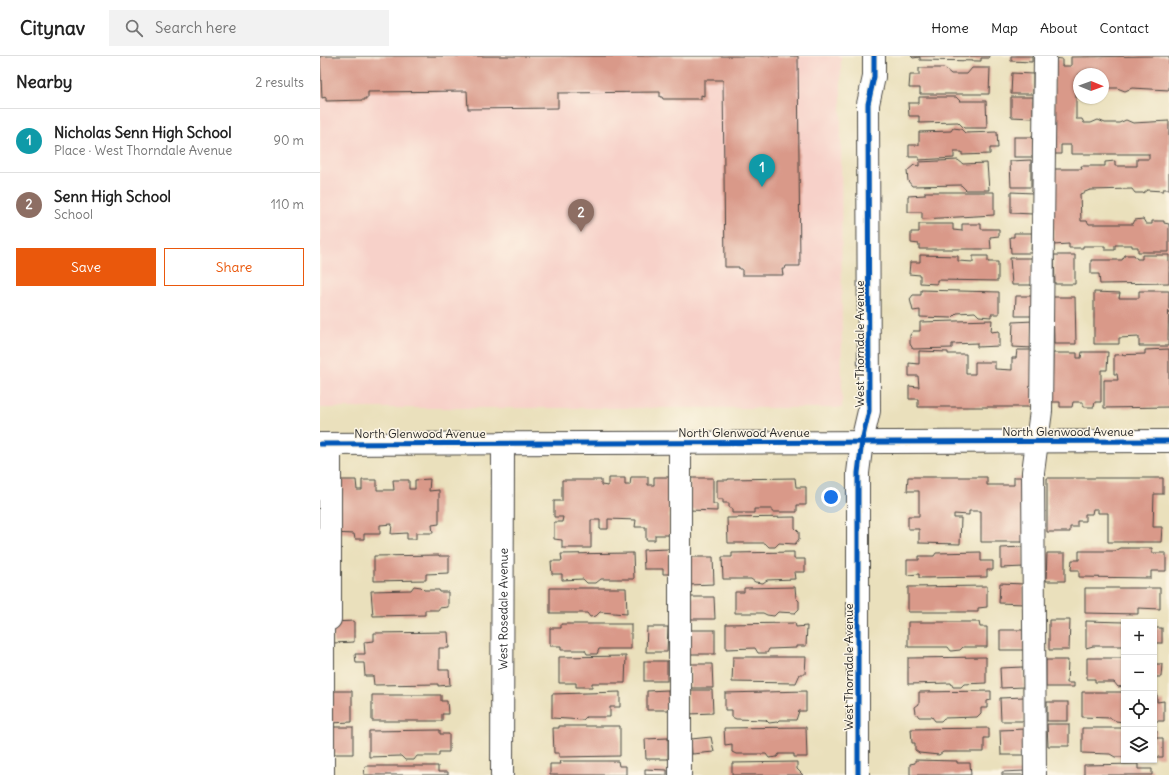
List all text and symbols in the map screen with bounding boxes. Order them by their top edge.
search box [109,10,389,46]
text: Citynav [20,16,85,40]
icon: search [123,17,145,39]
text: Search here [155,18,236,37]
text: Home [931,19,969,37]
text: Map [991,19,1018,37]
text: About [1040,19,1078,37]
text: Contact [1100,19,1149,37]
north arrow [1073,68,1109,104]
text: Nearby [16,71,72,93]
text: 2 results [255,74,304,91]
text: Nicholas Senn High School [54,123,232,142]
text: 1 [26,132,32,149]
text: 90 m [273,132,304,149]
text: Place · West Thorndale Avenue [54,142,232,159]
pin: 1 [749,154,775,187]
text: Senn High School [54,187,171,206]
text: 2 [25,196,33,213]
text: 110 m [271,196,304,213]
pin: 2 [568,199,594,232]
text: School [54,206,93,223]
button: Save [16,248,156,286]
button: Share [164,248,304,286]
street label: West Thorndale Avenue [852,280,867,408]
street label: North Glenwood Avenue [1002,424,1134,439]
street label: North Glenwood Avenue [678,425,810,440]
street label: North Glenwood Avenue [354,426,486,441]
your location [821,487,841,507]
street label: West Rosedale Avenue [495,548,510,670]
street label: West Thorndale Avenue [841,603,856,731]
map controls [1121,619,1157,763]
button: + [1121,619,1157,655]
button: − [1121,655,1157,691]
button: locate [1121,691,1157,727]
button: layers [1121,727,1157,763]

